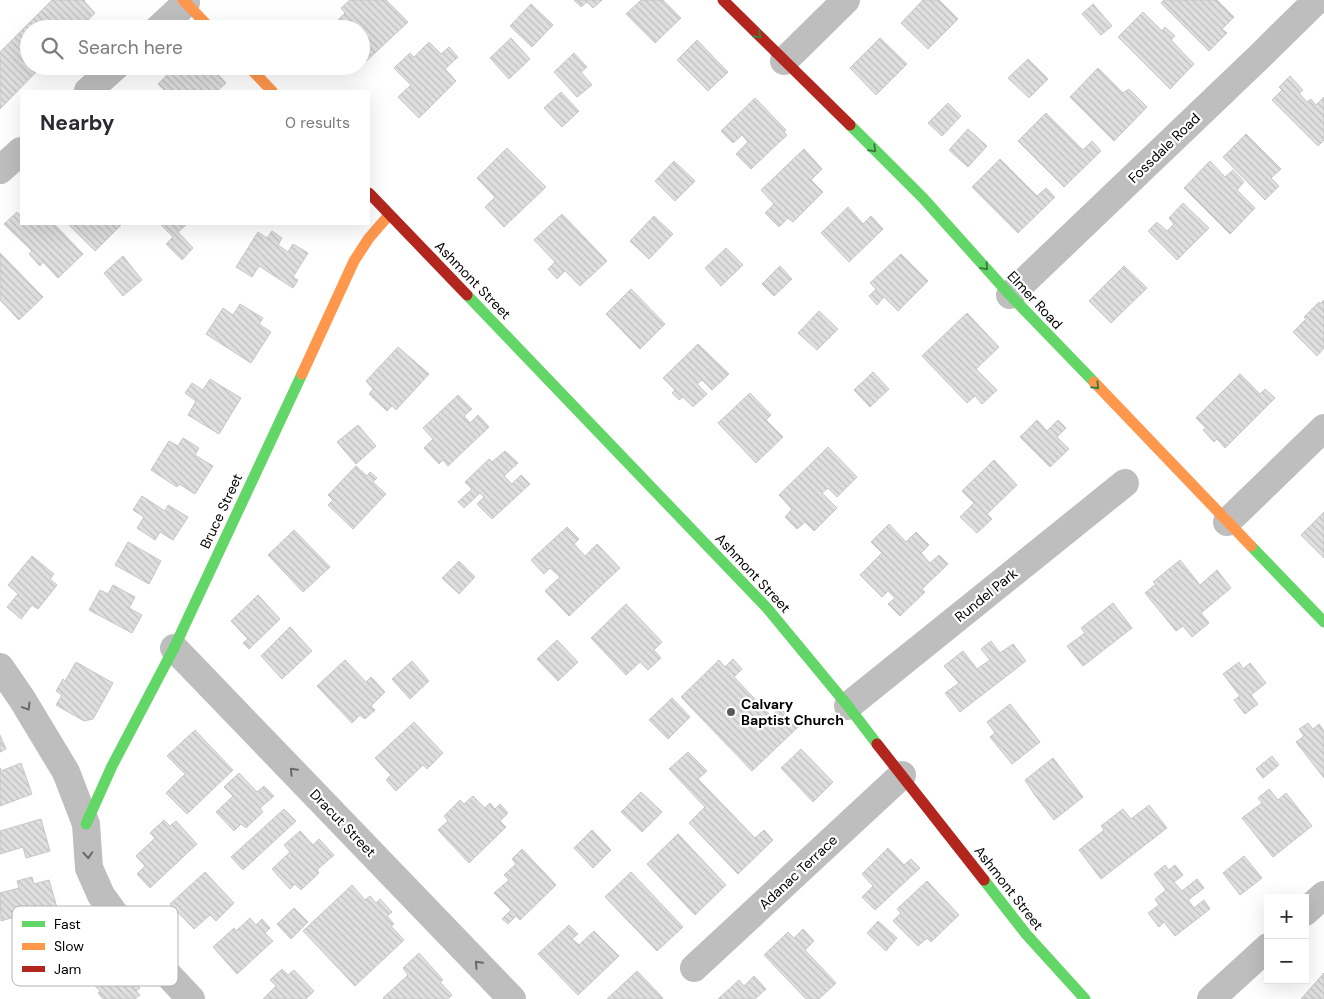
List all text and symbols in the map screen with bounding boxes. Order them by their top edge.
search box [20,20,370,75]
one-way arrow [752,29,761,38]
icon: search [38,34,66,62]
text: Search here [78,35,183,60]
text: Nearby [40,109,114,137]
street label: Fossdale Road [1124,109,1204,187]
text: 0 results [285,112,350,133]
one-way arrow [867,143,876,152]
street label: Ashmont Street [431,237,515,323]
one-way arrow [979,262,988,271]
street label: Elmer Road [1004,267,1066,333]
one-way arrow [1090,380,1099,389]
street label: Bruce Street [196,470,246,552]
street label: Ashmont Street [712,530,794,616]
street label: Rundel Park [951,564,1021,626]
place label: Calvary Baptist Church [741,695,844,729]
one-way arrow [20,702,30,711]
marker: Calvary Baptist Church [725,706,737,718]
one-way arrow [290,768,299,777]
street label: Dracut Street [306,785,380,861]
street label: Adanac Terrace [755,831,841,913]
street label: Ashmont Street [970,842,1048,934]
one-way arrow [82,851,93,859]
map controls [1264,894,1309,984]
button: + [1264,894,1309,939]
legend [12,906,178,986]
text: Fast [54,915,81,933]
text: Slow [54,937,84,955]
button: − [1264,939,1309,984]
text: Jam [54,960,81,978]
one-way arrow [475,960,484,969]

